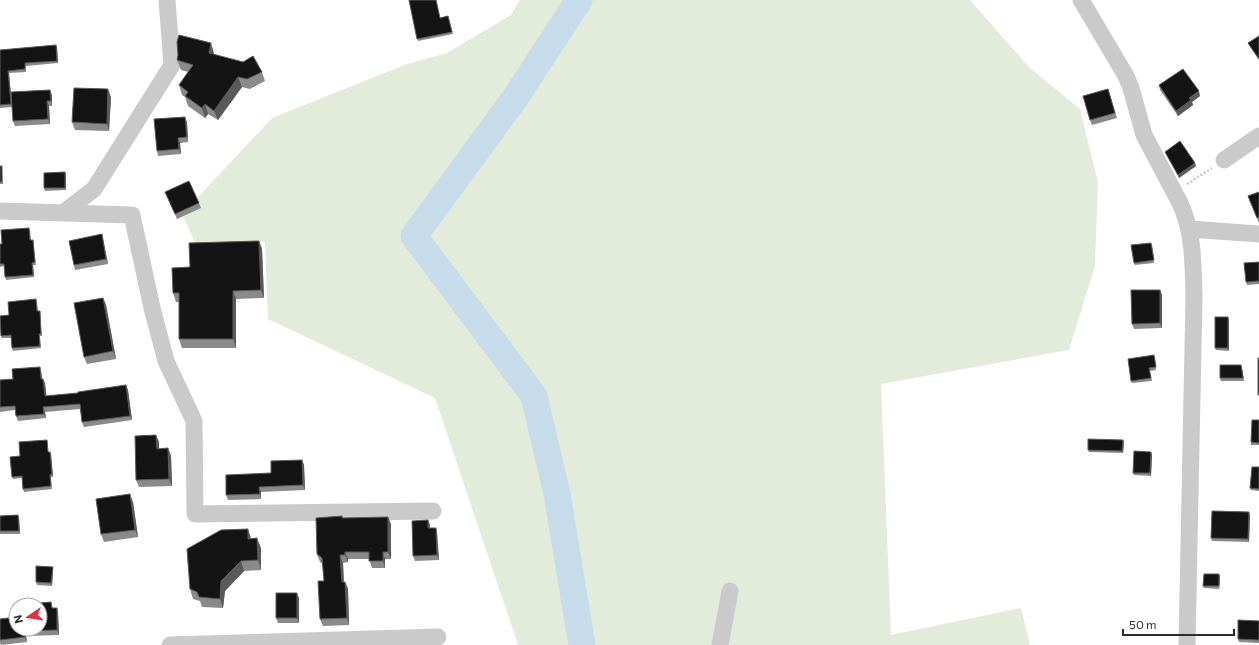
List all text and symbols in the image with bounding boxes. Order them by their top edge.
north arrow [8,597,48,637]
scale bar [1123,611,1234,637]
text: N [11,614,25,625]
text: 50 m [1129,617,1157,631]

